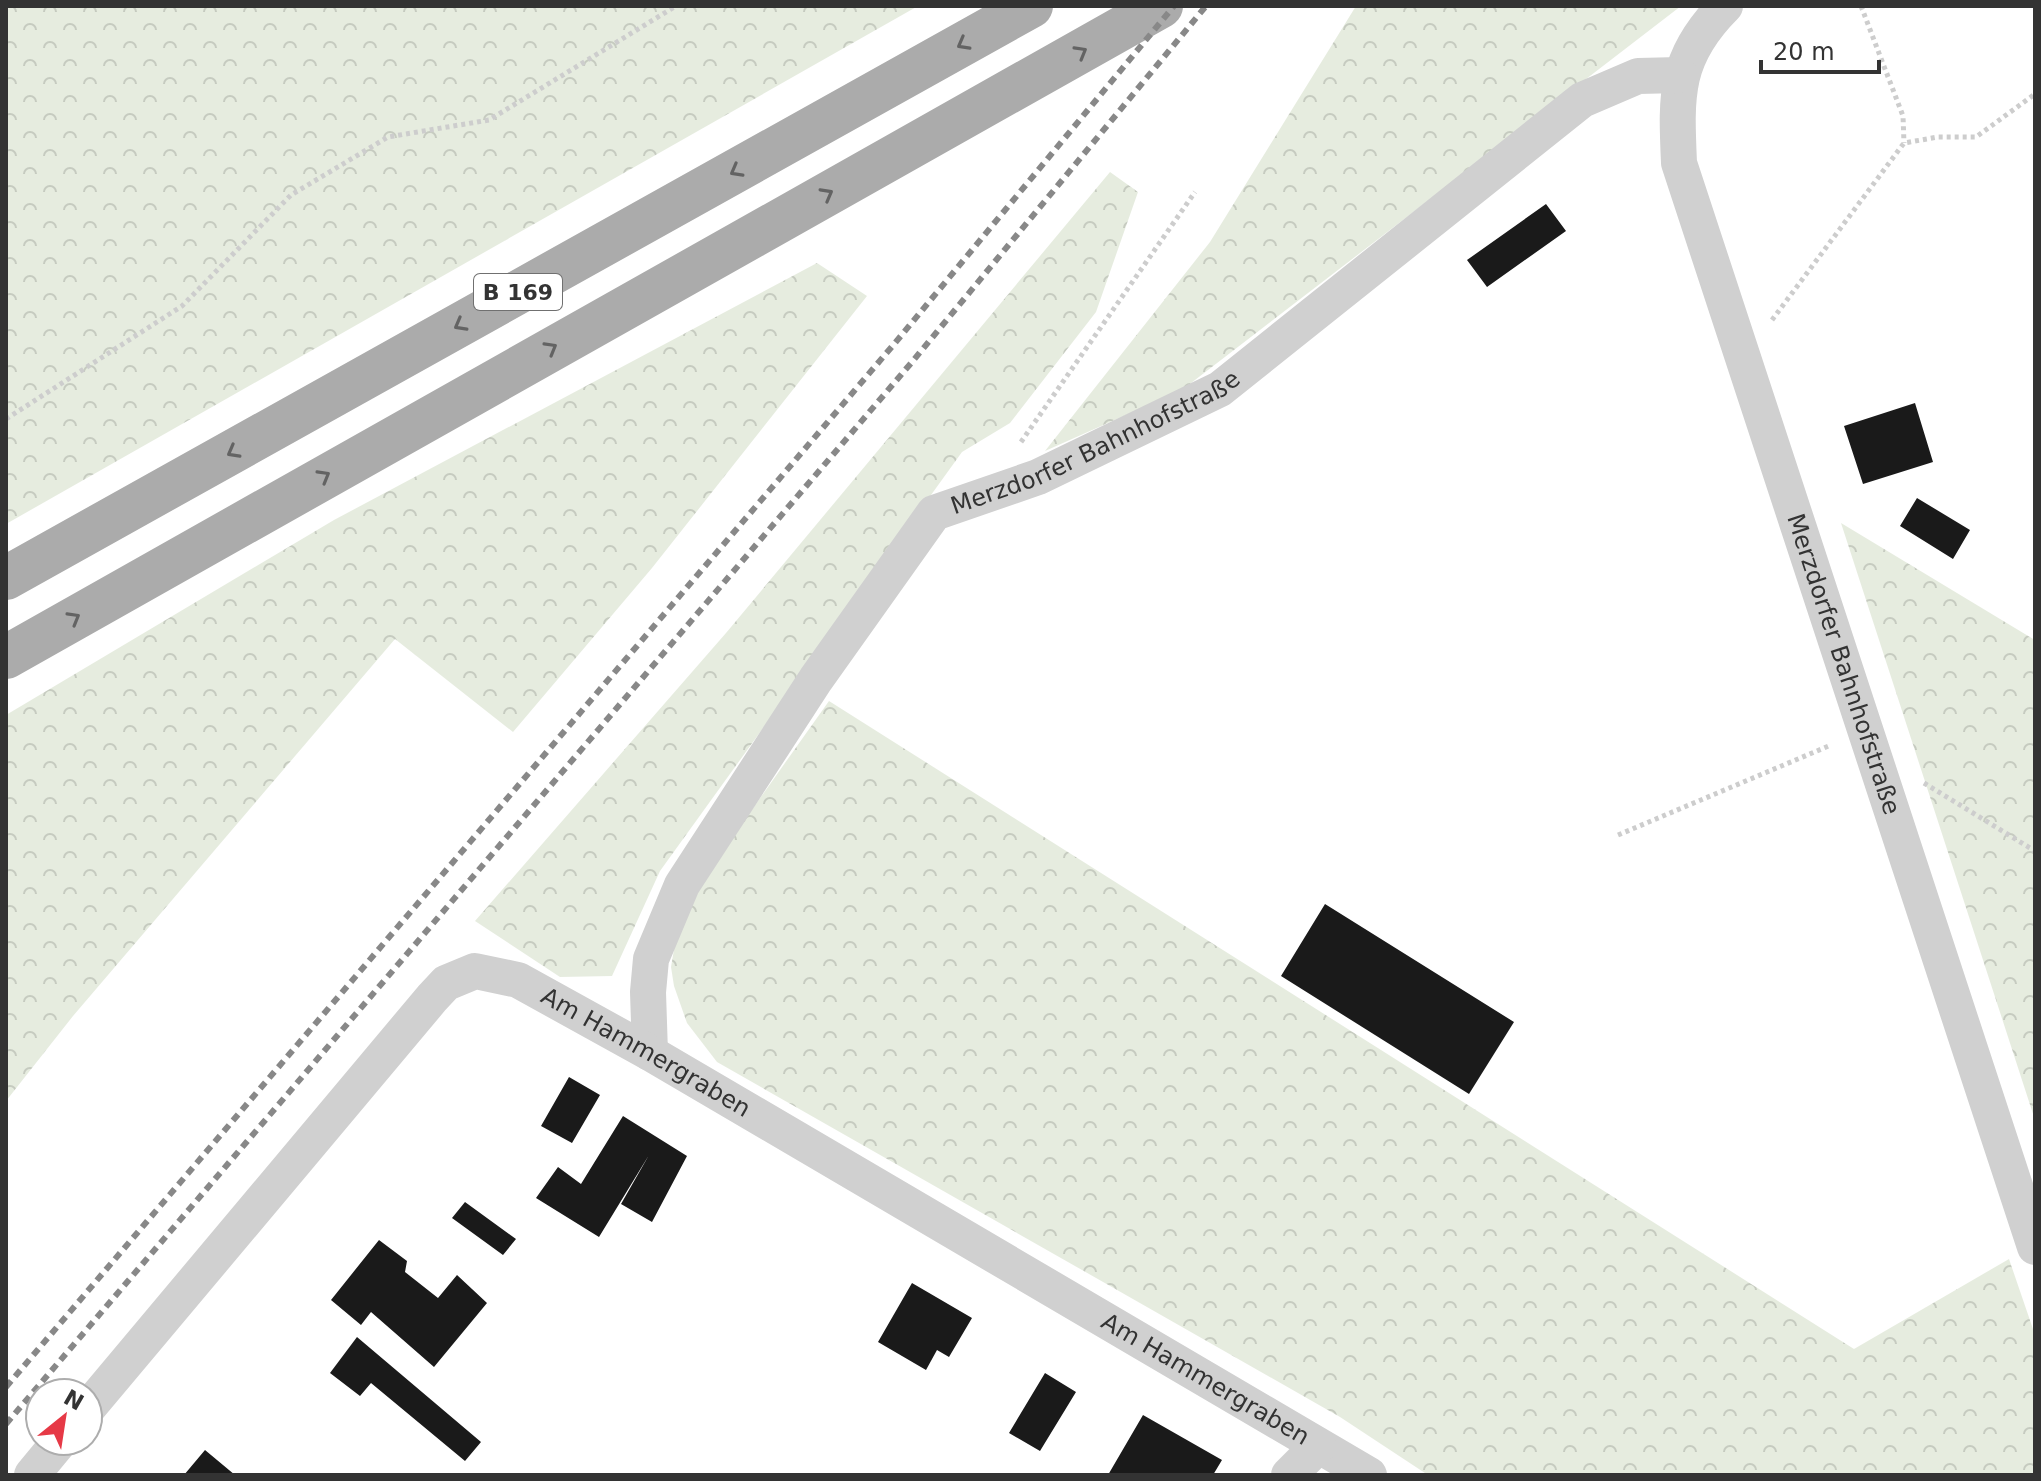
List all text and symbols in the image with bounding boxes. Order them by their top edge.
scale bar [1761,24,1879,74]
one-way arrow [957,34,971,50]
text: 20 m [1773,38,1835,66]
one-way arrow [1072,46,1087,62]
one-way arrow [730,161,744,177]
one-way arrow [818,188,832,204]
road number: B 169 [474,274,562,310]
one-way arrow [454,315,469,331]
one-way arrow [542,342,556,358]
street label: Merzdorfer Bahnhofstraße [947,365,1245,520]
one-way arrow [227,442,241,457]
one-way arrow [316,470,330,486]
street label: Merzdorfer Bahnhofstraße [1781,510,1906,818]
one-way arrow [65,612,80,628]
street label: Am Hammergraben [536,982,756,1123]
street label: Am Hammergraben [1097,1307,1314,1451]
north arrow [24,1377,104,1457]
text: N [60,1385,88,1416]

